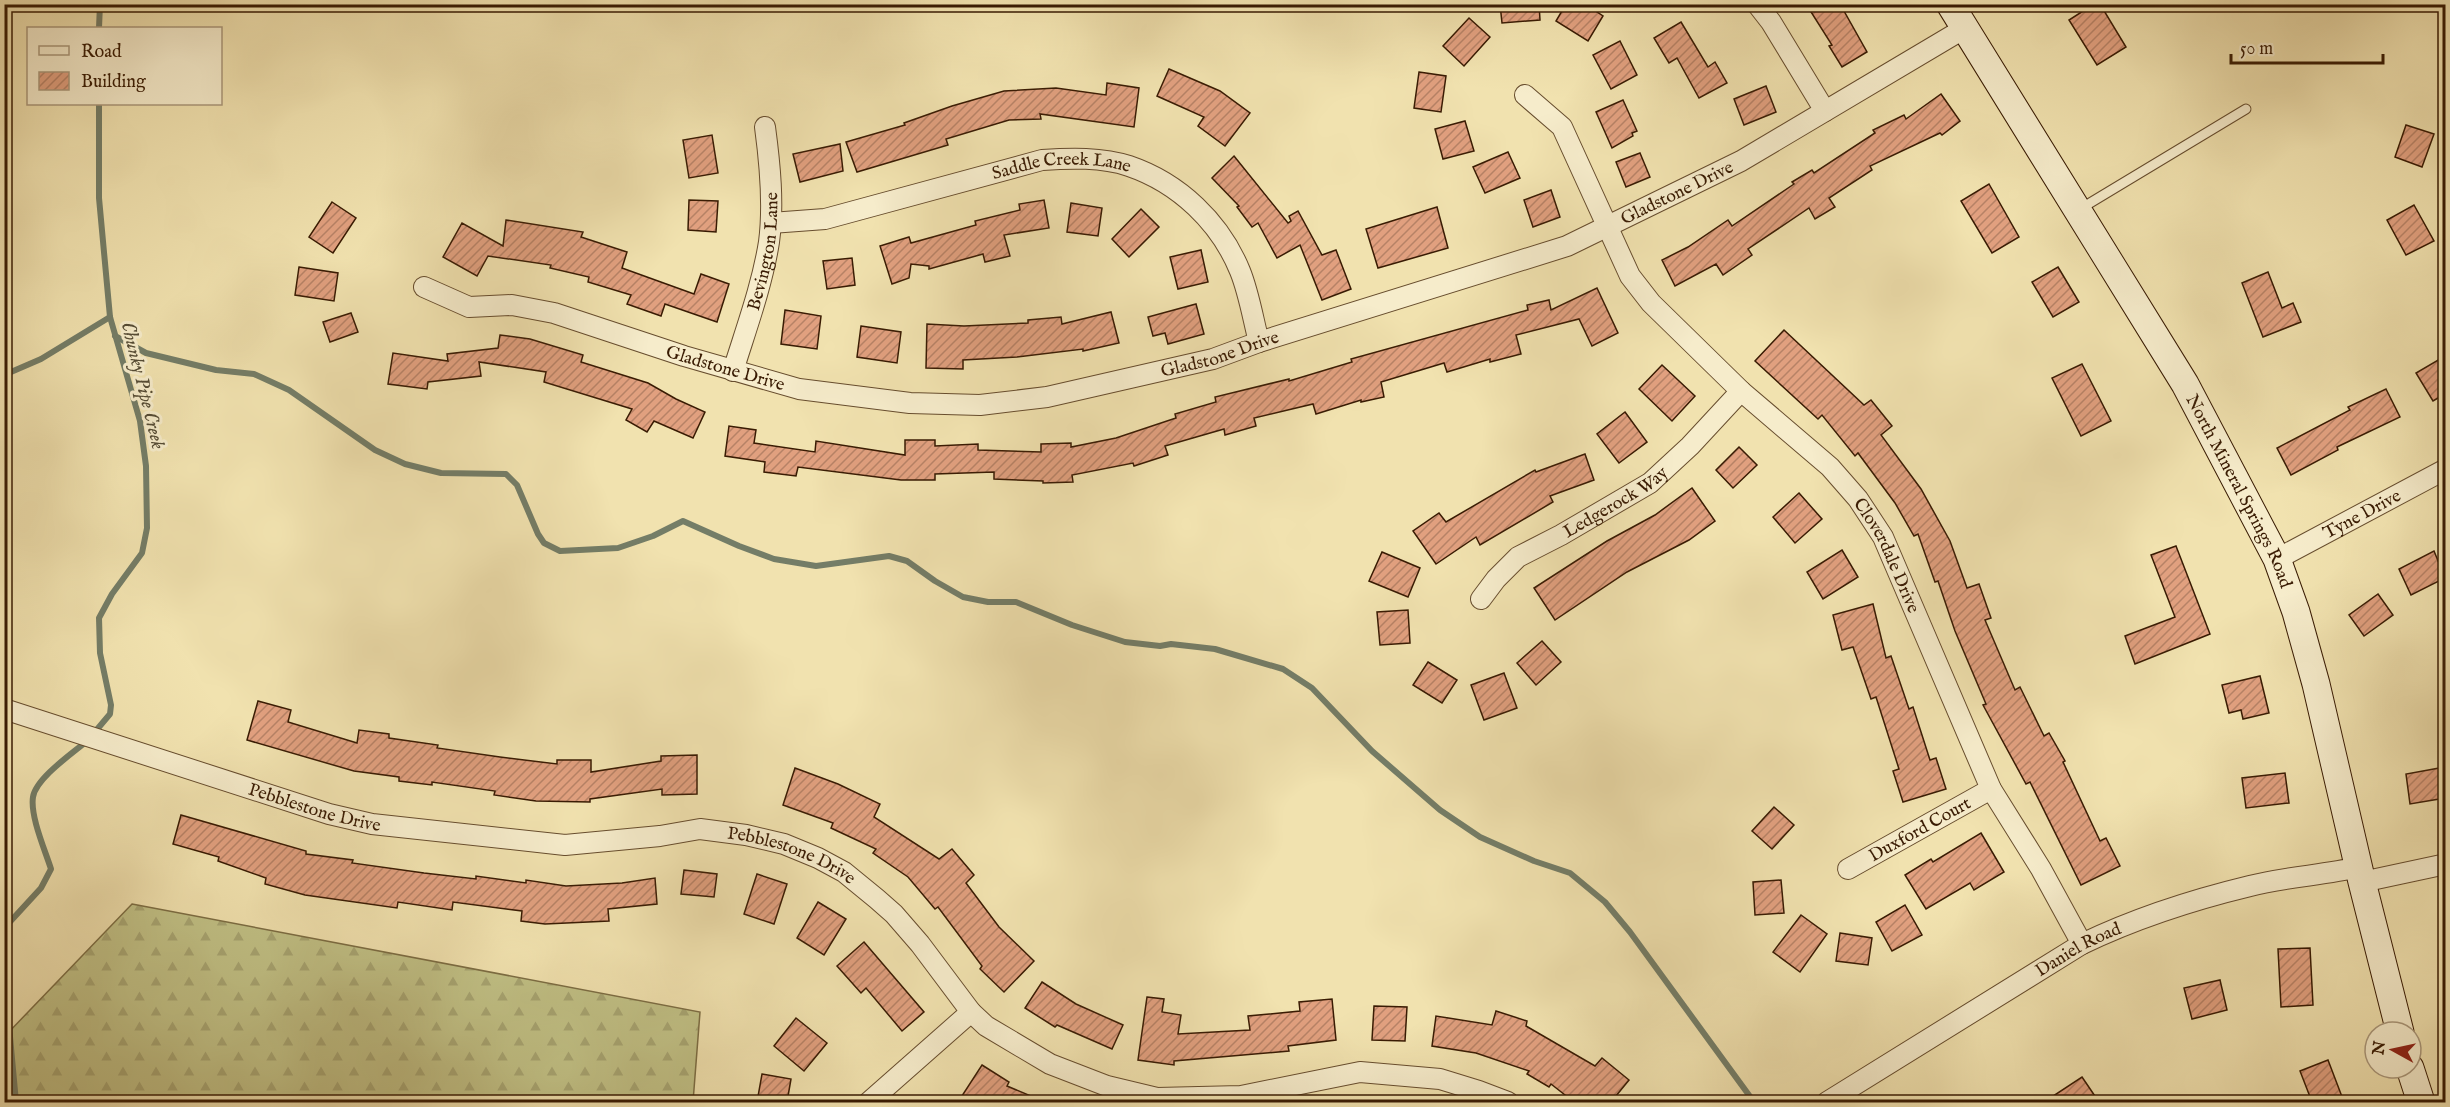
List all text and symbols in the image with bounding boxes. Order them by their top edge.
legend [27,27,222,105]
scale bar [2231,27,2382,65]
text: 50 m [2240,38,2273,61]
text: Road [81,41,122,64]
text: Building [81,71,146,94]
street label: Saddle Creek Lane [990,149,1134,186]
street label: Gladstone Drive [1617,157,1737,231]
street label: Bevington Lane [743,192,784,314]
water label: Chunky Pipe Creek [115,319,170,452]
street label: Gladstone Drive [1159,327,1282,384]
street label: Gladstone Drive [663,341,787,397]
street label: North Mineral Springs Road [2179,391,2297,592]
street label: Ledgerock Way [1559,462,1674,544]
street label: Tyne Drive [2320,485,2405,545]
street label: Cloverdale Drive [1847,494,1924,617]
street label: Pebblestone Drive [245,779,382,838]
street label: Duxford Court [1865,793,1975,868]
street label: Pebblestone Drive [726,823,860,890]
street label: Daniel Road [2032,918,2125,983]
north arrow [2363,1020,2423,1080]
text: N [2369,1040,2391,1057]

